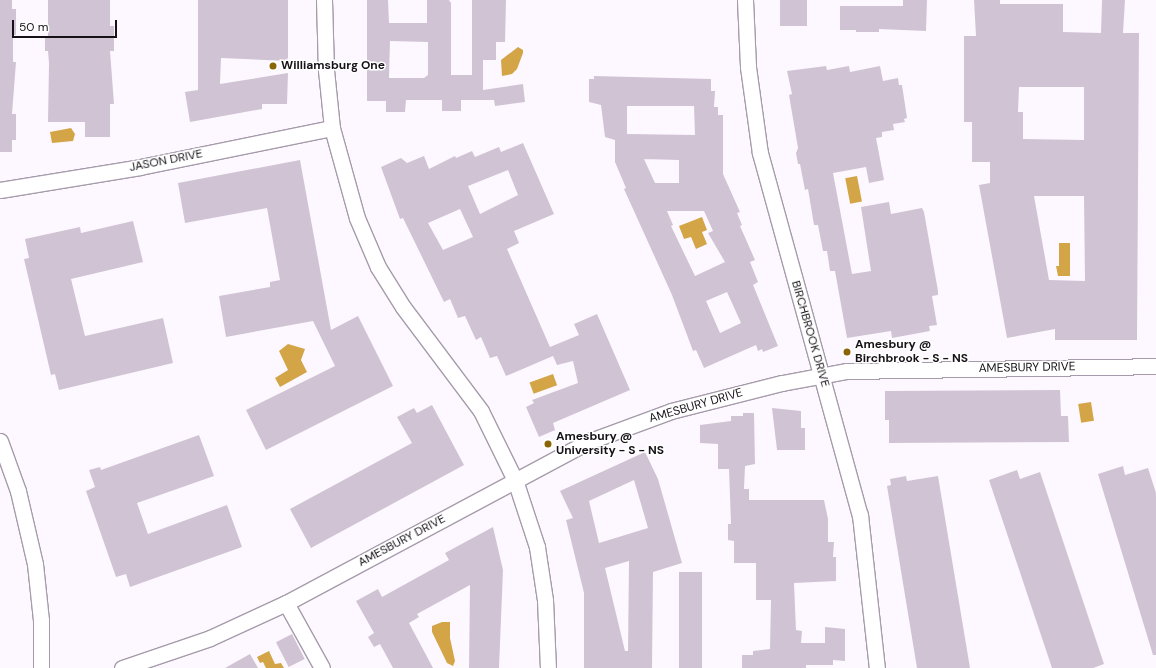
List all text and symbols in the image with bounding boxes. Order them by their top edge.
scale bar [14,12,119,38]
text: 50 m [19,19,48,35]
place label: Williamsburg One [281,59,385,73]
marker: Williamsburg One [268,61,278,71]
street label: JASON DRIVE [128,147,204,175]
street label: BIRCHBROOK DRIVE [788,279,832,389]
place label: Amesbury @ Birchbrook - S - NS [855,338,968,366]
marker: Amesbury @ Birchbrook - S - NS [842,347,852,357]
street label: AMESBURY DRIVE [978,360,1076,376]
street label: AMESBURY DRIVE [647,386,745,426]
place label: Amesbury @ University - S - NS [556,430,664,458]
marker: Amesbury @ University - S - NS [543,439,553,449]
street label: AMESBURY DRIVE [356,512,448,570]

